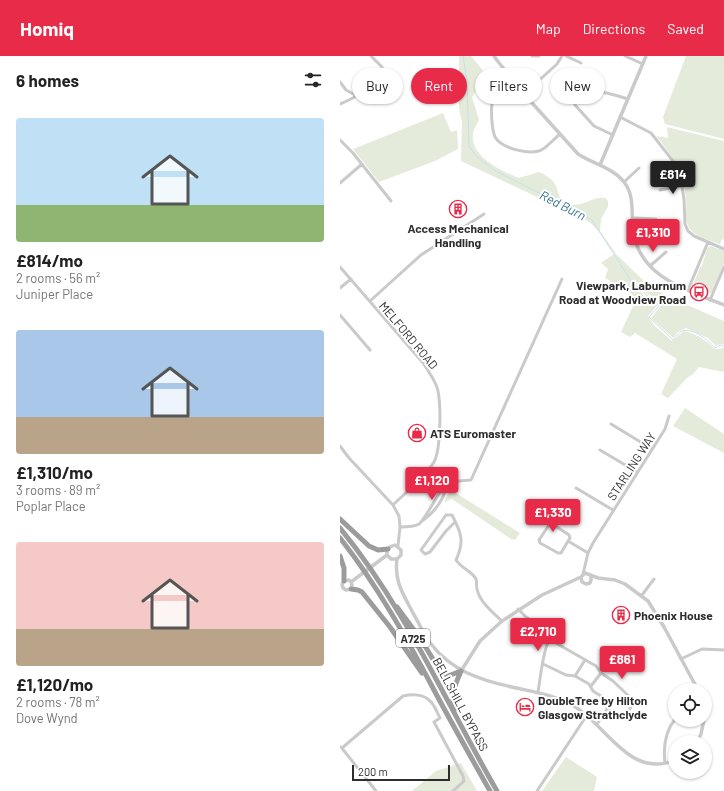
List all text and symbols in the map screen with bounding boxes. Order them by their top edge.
text: Homiq [20,17,74,40]
text: Map [536,20,561,37]
text: Directions [583,20,645,37]
text: Saved [667,20,704,37]
chip: Buy [352,68,403,104]
chip: Rent [411,68,467,104]
chip: Filters [475,68,542,104]
chip: New [550,68,605,104]
icon: filters [302,69,324,91]
text: 6 homes [16,70,79,90]
icon: home [134,144,206,216]
pin: £814 [649,161,697,195]
text: £814 [659,166,687,182]
water label: Red Burn [537,187,589,223]
building icon: Access Mechanical Handling [448,199,468,219]
pin: £1,310 [620,219,686,253]
place label: Access Mechanical Handling [407,221,509,249]
text: £1,310 [635,224,671,240]
text: £814/mo [16,250,83,270]
text: 2 rooms · 56 m² [16,270,100,286]
place label: Viewpark, Laburnum Road at Woodview Road [559,278,686,306]
bus stop icon: Viewpark, Laburnum Road at Woodview Road [689,282,709,302]
text: Juniper Place [16,286,93,302]
street label: MELFORD ROAD [377,299,441,371]
icon: home [134,356,206,428]
shop icon: ATS Euromaster [407,423,427,443]
place label: ATS Euromaster [430,426,517,440]
street label: STARLING WAY [604,429,658,503]
text: £1,310/mo [16,462,93,482]
pin: £1,120 [399,467,465,501]
text: £1,120 [414,472,450,488]
text: 3 rooms · 89 m² [16,482,100,498]
text: Poplar Place [16,498,86,514]
pin: £1,330 [520,499,586,533]
text: £1,330 [534,504,572,520]
icon: home [134,568,206,640]
building icon: Phoenix House [611,605,631,625]
place label: Phoenix House [634,608,713,622]
pin: £2,710 [505,618,571,652]
text: £2,710 [519,623,557,639]
road number: A725 [396,629,430,647]
pin: £861 [598,646,646,680]
text: £861 [609,651,635,667]
street label: BELLSHILL BYPASS [430,655,492,753]
text: £1,120/mo [16,674,93,694]
map controls [668,683,712,779]
button: locate [668,683,712,727]
place label: DoubleTree by Hilton Glasgow Strathclyde [538,693,648,721]
text: 2 rooms · 78 m² [16,694,100,710]
hotel icon: DoubleTree by Hilton Glasgow Strathclyde [515,697,535,717]
text: Dove Wynd [16,710,78,726]
button: layers [668,735,712,779]
scale bar [352,763,450,782]
text: 200 m [358,765,388,778]

